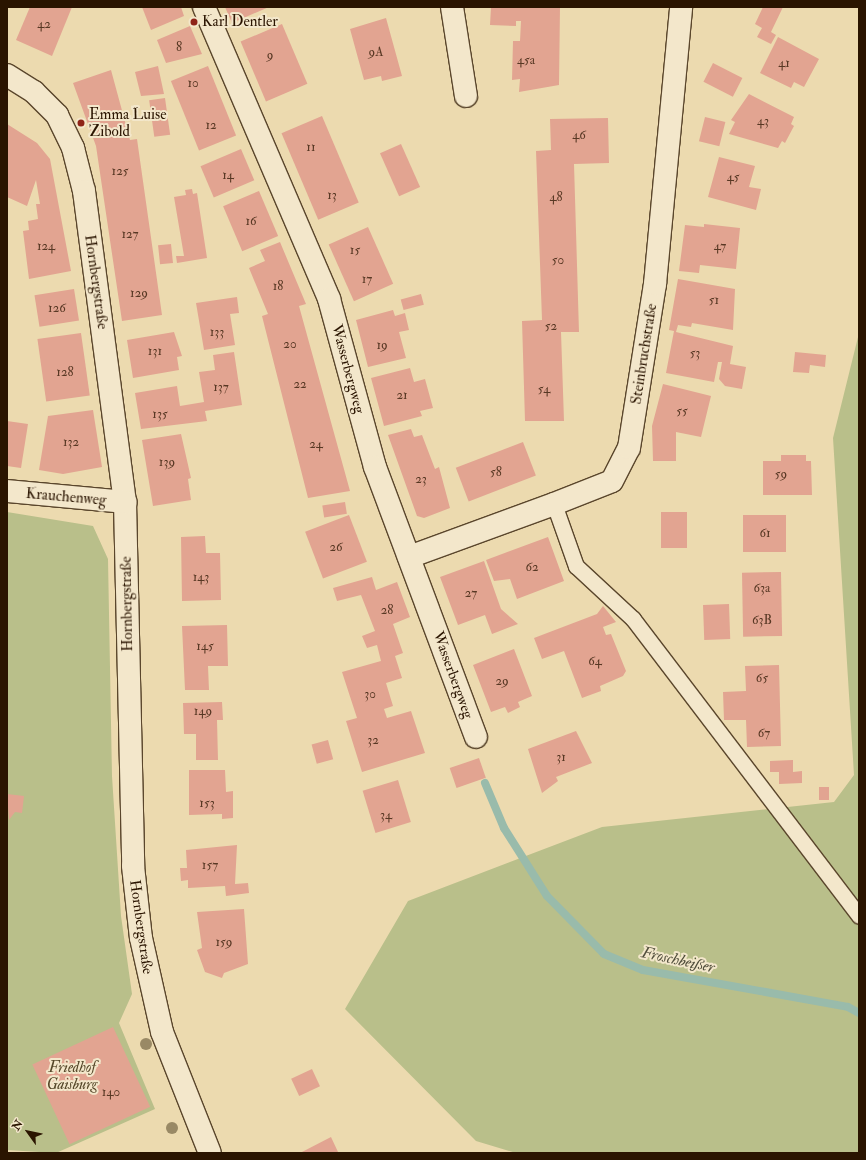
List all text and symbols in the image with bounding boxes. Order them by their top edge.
place label: Karl Dentler [202,13,278,31]
house number: 42 [37,16,51,32]
marker: Karl Dentler [189,17,199,27]
house number: 8 [176,39,182,55]
house number: 9A [369,44,383,60]
house number: 9 [267,47,273,63]
house number: 45a [517,52,535,68]
house number: 41 [778,55,790,71]
house number: 10 [187,75,199,91]
place label: Emma Luise Zibold [89,105,166,140]
house number: 43 [757,113,769,129]
house number: 12 [205,117,217,133]
marker: Emma Luise Zibold [76,118,86,128]
house number: 46 [572,127,586,143]
house number: 11 [306,139,316,155]
house number: 125 [112,163,128,179]
house number: 14 [222,167,234,183]
house number: 45 [727,169,739,185]
house number: 13 [327,187,337,203]
house number: 48 [549,189,563,205]
house number: 16 [245,213,257,229]
house number: 127 [121,226,139,242]
street label: Hornbergstraße [80,234,112,330]
house number: 124 [37,238,55,254]
house number: 47 [714,238,726,254]
house number: 15 [350,242,360,258]
house number: 50 [552,252,564,268]
house number: 17 [362,271,372,287]
house number: 18 [273,278,283,294]
house number: 129 [130,285,148,301]
house number: 51 [709,292,719,308]
house number: 126 [48,300,66,316]
street label: Steinbruchstraße [627,302,661,406]
house number: 52 [545,318,557,334]
street label: Wasserbergweg [327,322,369,416]
house number: 133 [210,324,224,340]
house number: 20 [283,336,297,352]
house number: 19 [376,337,388,353]
house number: 131 [148,343,162,359]
house number: 53 [690,345,700,361]
house number: 128 [56,364,74,380]
house number: 22 [293,376,307,392]
house number: 137 [213,379,229,395]
house number: 54 [538,381,550,397]
house number: 21 [396,387,408,403]
house number: 55 [676,403,688,419]
house number: 135 [152,406,168,422]
house number: 132 [63,434,79,450]
house number: 24 [309,436,323,452]
house number: 139 [159,454,175,470]
house number: 58 [490,464,502,480]
house number: 59 [775,466,787,482]
house number: 23 [415,471,427,487]
street label: Krauchenweg [25,485,107,509]
house number: 61 [759,525,771,541]
house number: 26 [329,539,343,555]
street label: Hornbergstraße [117,556,137,652]
house number: 62 [525,559,539,575]
house number: 143 [193,569,209,585]
house number: 63a [754,580,770,596]
house number: 27 [465,585,477,601]
house number: 28 [381,602,393,618]
house number: 63B [752,612,772,628]
street label: Wasserbergweg [429,629,477,721]
house number: 145 [196,638,214,654]
house number: 64 [588,653,602,669]
house number: 65 [756,670,768,686]
house number: 29 [495,673,509,689]
house number: 30 [364,686,376,702]
house number: 149 [194,703,212,719]
house number: 67 [758,725,770,741]
house number: 32 [367,732,379,748]
house number: 31 [556,749,566,765]
house number: 153 [199,795,215,811]
house number: 34 [380,807,392,823]
house number: 157 [202,857,218,873]
street label: Hornbergstraße [125,879,157,975]
house number: 159 [216,934,232,950]
water label: Froschbeißer [640,943,716,977]
park label: Friedhof Gaisburg [47,1058,97,1093]
house number: 140 [102,1084,120,1100]
north arrow [8,1112,48,1152]
text: N [9,1118,26,1133]

